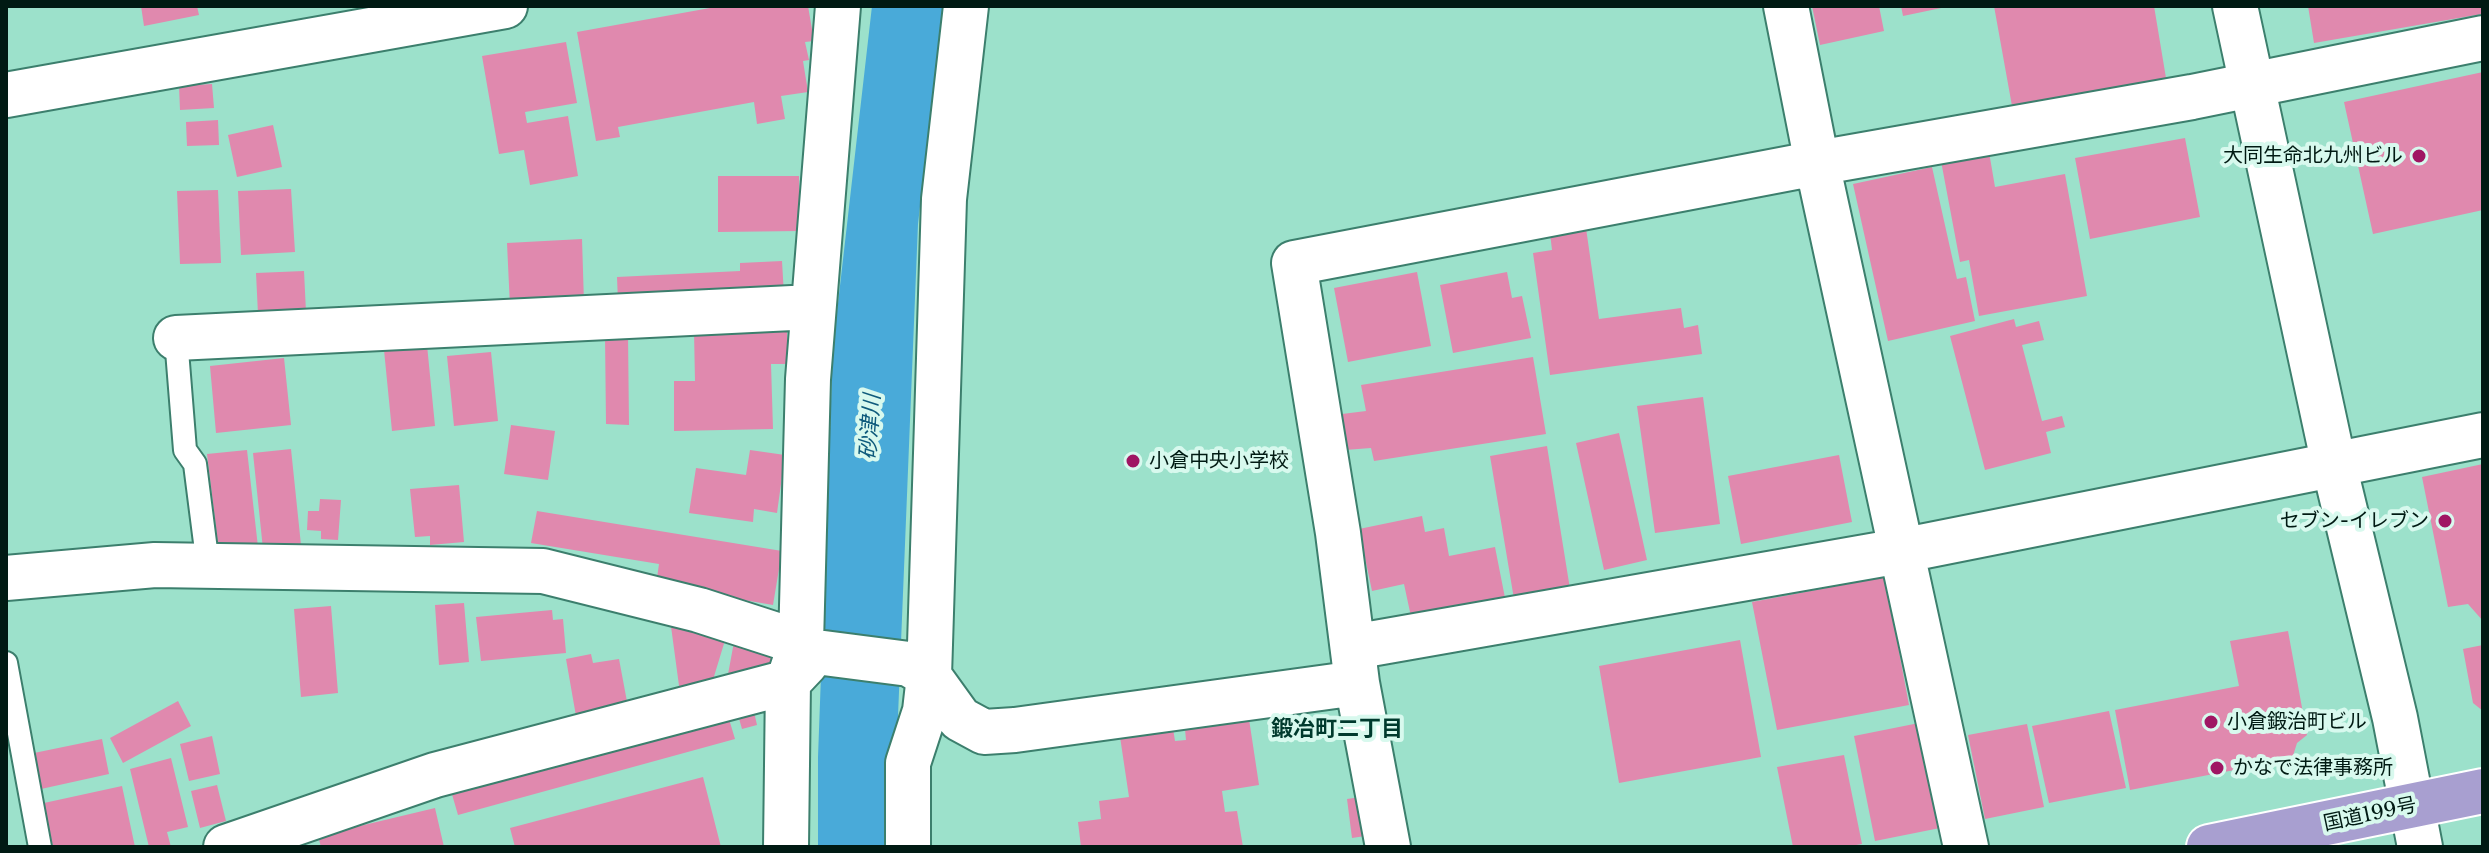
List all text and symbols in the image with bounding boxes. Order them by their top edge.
place label: 大同生命北九州ビル [2223,144,2403,168]
marker: 大同生命北九州ビル [2410,147,2428,165]
water label: 砂津川 [856,393,886,461]
place label: 小倉中央小学校 [1149,449,1289,473]
marker: 小倉中央小学校 [1124,452,1142,470]
place label: セブン-イレブン [2280,509,2429,533]
marker: セブン-イレブン [2436,512,2454,530]
place label: 小倉鍛治町ビル [2227,710,2367,734]
marker: 小倉鍛治町ビル [2202,713,2220,731]
district label: 鍛冶町二丁目 [1271,717,1403,743]
place label: かなで法律事務所 [2233,756,2393,780]
marker: かなで法律事務所 [2208,759,2226,777]
street label: 国道199号 [2321,793,2419,837]

